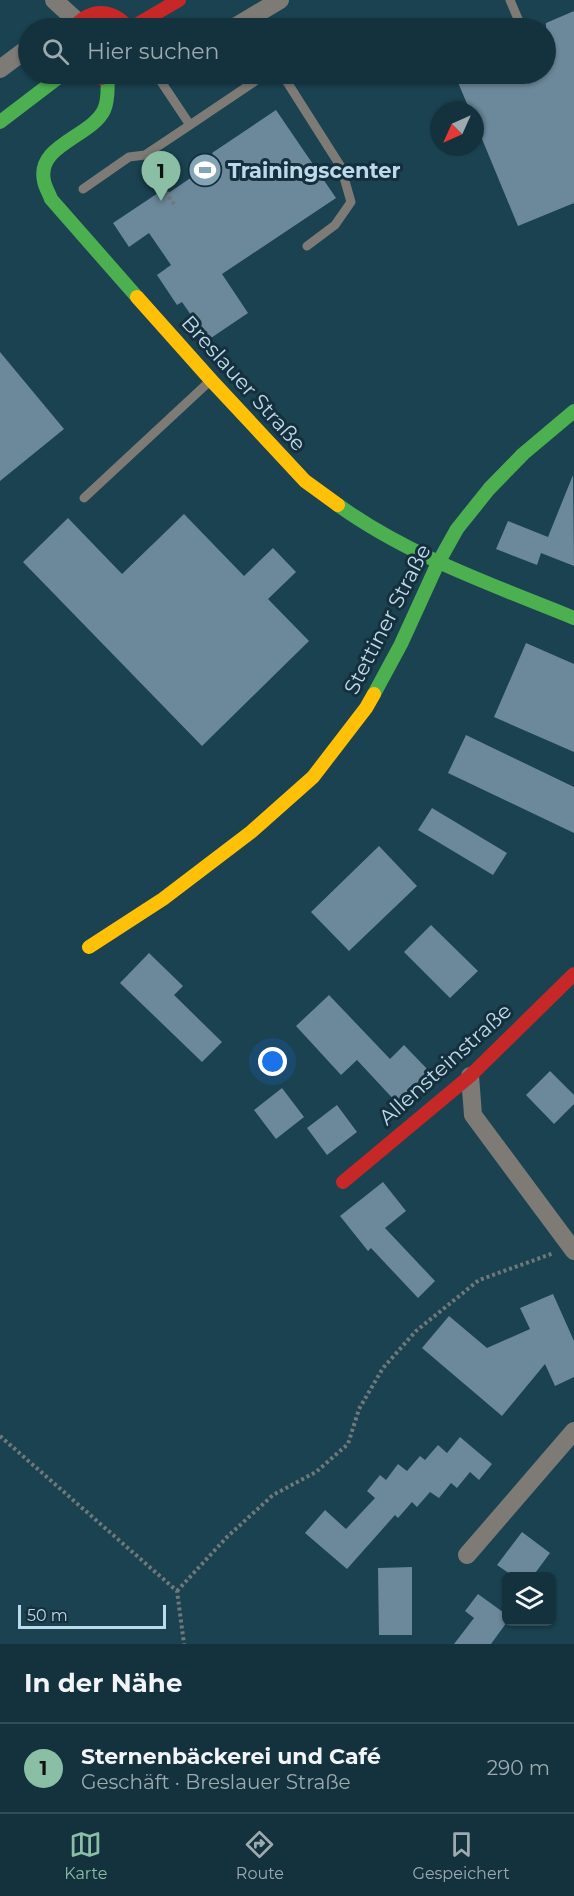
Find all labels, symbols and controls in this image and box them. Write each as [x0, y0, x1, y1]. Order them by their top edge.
search box [18, 18, 556, 84]
icon: search [39, 35, 72, 68]
text: Hier suchen [87, 38, 219, 65]
north arrow [430, 102, 484, 156]
pin: 1 [142, 152, 180, 201]
sports icon: Trainingscenter [187, 152, 223, 188]
place label: Trainingscenter [228, 158, 401, 183]
street label: Breslauer Straße [177, 310, 311, 456]
street label: Stettiner Straße [338, 540, 436, 698]
street label: Allensteinstraße [374, 998, 516, 1130]
your location [258, 1047, 287, 1076]
map controls [502, 1572, 556, 1626]
button: layers [502, 1572, 556, 1626]
scale bar [18, 1602, 166, 1630]
text: 50 m [27, 1606, 68, 1625]
text: In der Nähe [24, 1667, 182, 1699]
text: Sternenbäckerei und Café [81, 1743, 381, 1770]
text: 1 [40, 1756, 47, 1780]
text: 290 m [487, 1756, 550, 1780]
text: Geschäft · Breslauer Straße [81, 1770, 351, 1794]
tab: Karte [64, 1828, 107, 1883]
tab: Route [236, 1828, 284, 1883]
tab: Gespeichert [413, 1828, 510, 1883]

